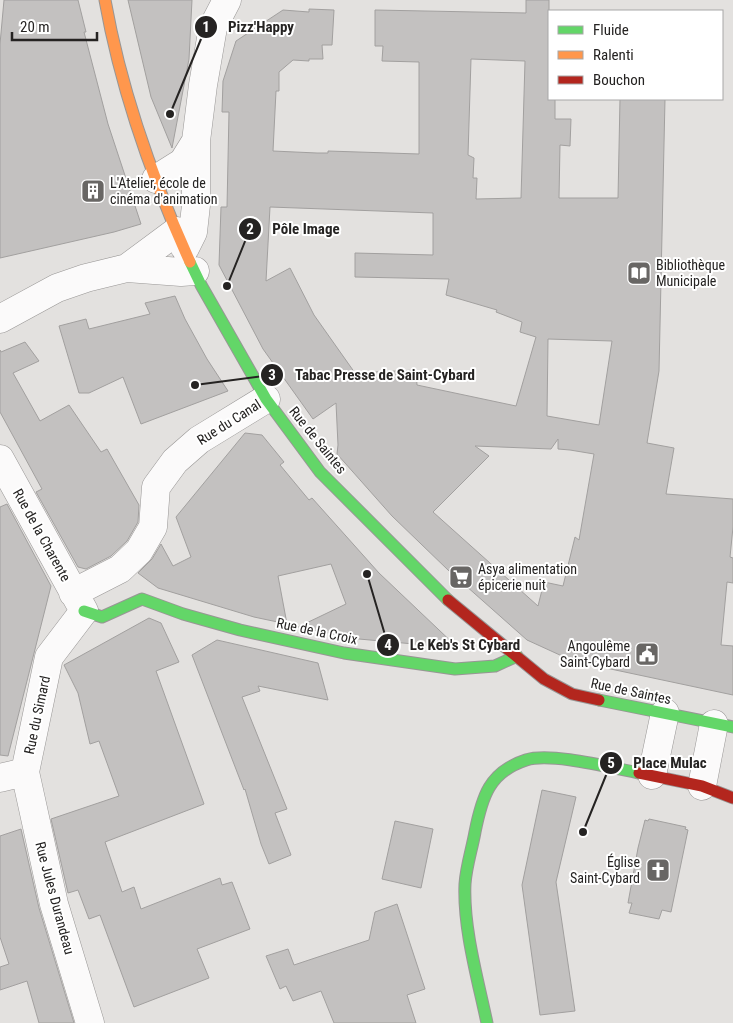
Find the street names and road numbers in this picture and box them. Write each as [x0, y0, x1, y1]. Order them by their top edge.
street label: Rue du Canal [194, 396, 264, 448]
street label: Rue de Saintes [286, 403, 350, 477]
street label: Rue de la Charente [10, 486, 74, 584]
street label: Rue de la Croix [275, 615, 359, 647]
street label: Rue du Simard [21, 674, 53, 756]
street label: Rue de Saintes [589, 675, 673, 707]
street label: Rue Jules Durandeau [32, 840, 78, 956]

